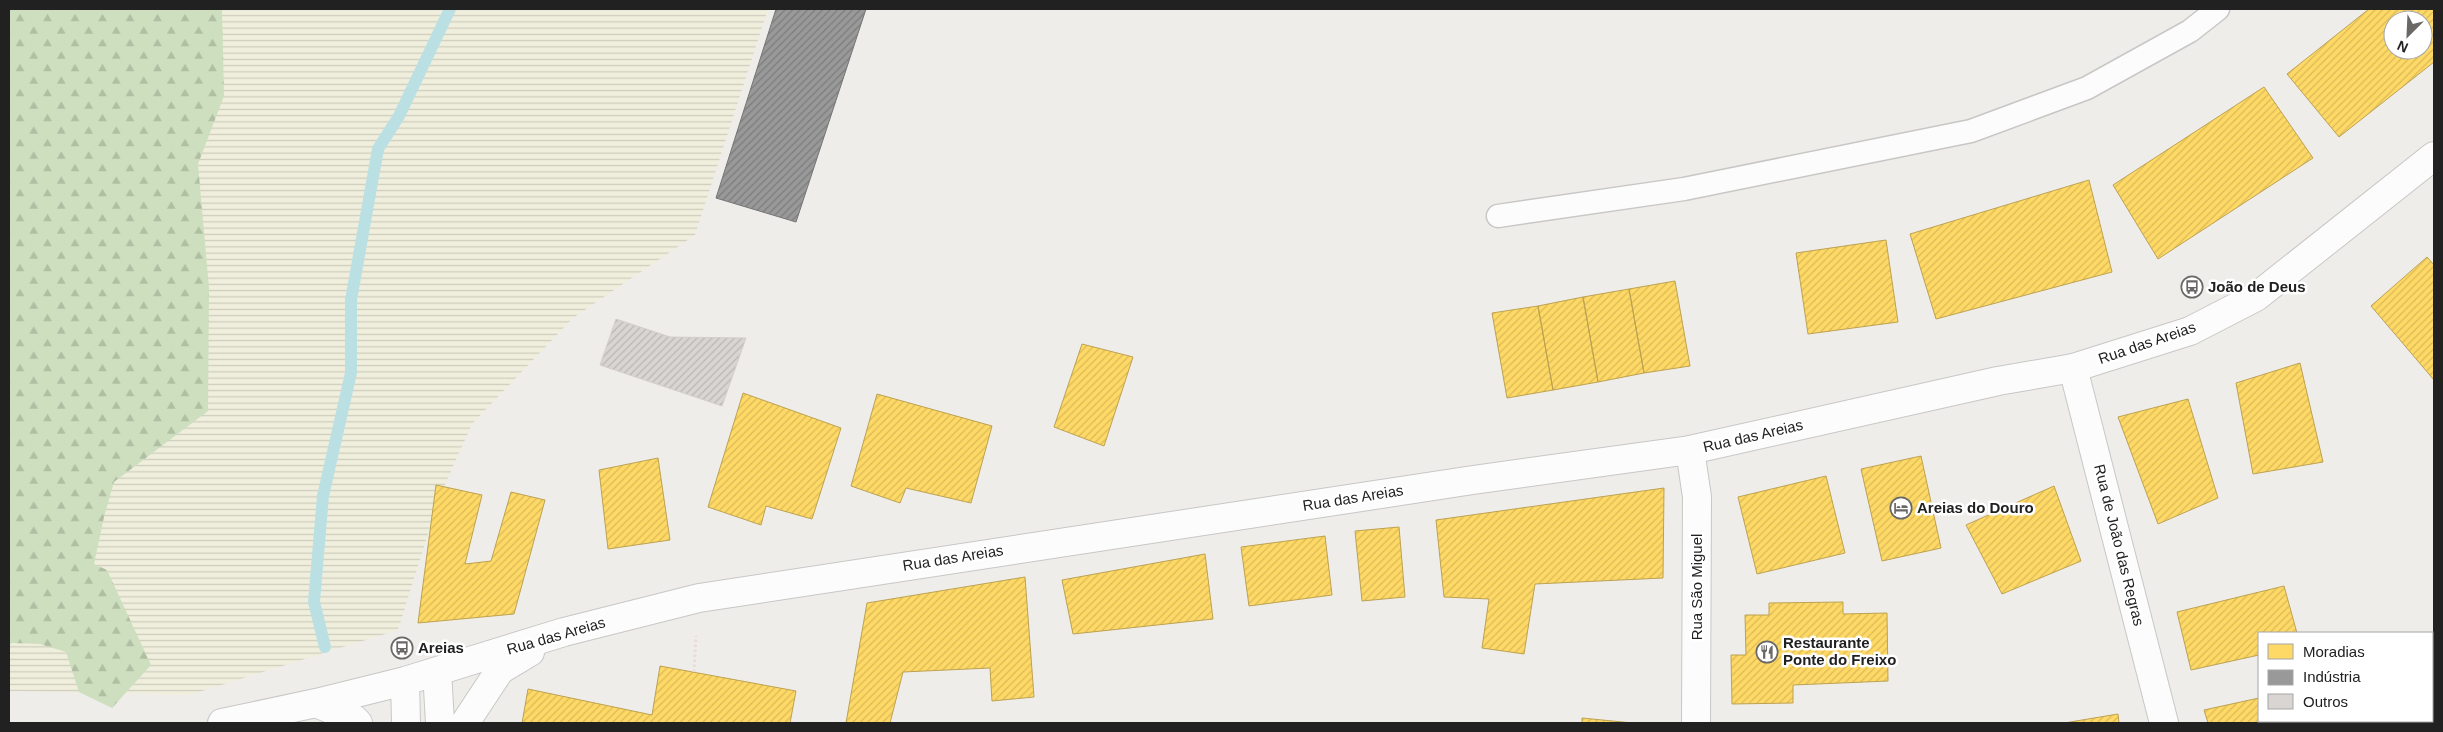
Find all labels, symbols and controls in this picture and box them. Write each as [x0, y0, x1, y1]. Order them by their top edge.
north arrow [2383, 10, 2433, 60]
text: N [2395, 38, 2411, 56]
bus stop icon: João de Deus [2180, 275, 2204, 299]
place label: João de Deus [2208, 278, 2306, 295]
street label: Rua das Areias [2096, 318, 2198, 367]
street label: Rua das Areias [1701, 416, 1804, 455]
street label: Rua de João das Regras [2091, 462, 2148, 627]
street label: Rua das Areias [1301, 481, 1404, 514]
hotel icon: Areias do Douro [1889, 496, 1913, 520]
place label: Areias do Douro [1917, 499, 2034, 516]
street label: Rua São Miguel [1688, 534, 1705, 640]
street label: Rua das Areias [901, 541, 1004, 574]
street label: Rua das Areias [505, 613, 607, 658]
legend [2258, 632, 2433, 722]
place label: Restaurante Ponte do Freixo [1783, 634, 1896, 668]
bus stop icon: Areias [390, 636, 414, 660]
place label: Areias [418, 639, 464, 656]
restaurant icon: Restaurante Ponte do Freixo [1755, 640, 1779, 664]
text: Moradias [2303, 643, 2365, 660]
text: Indústria [2303, 668, 2361, 685]
text: Outros [2303, 693, 2348, 710]

